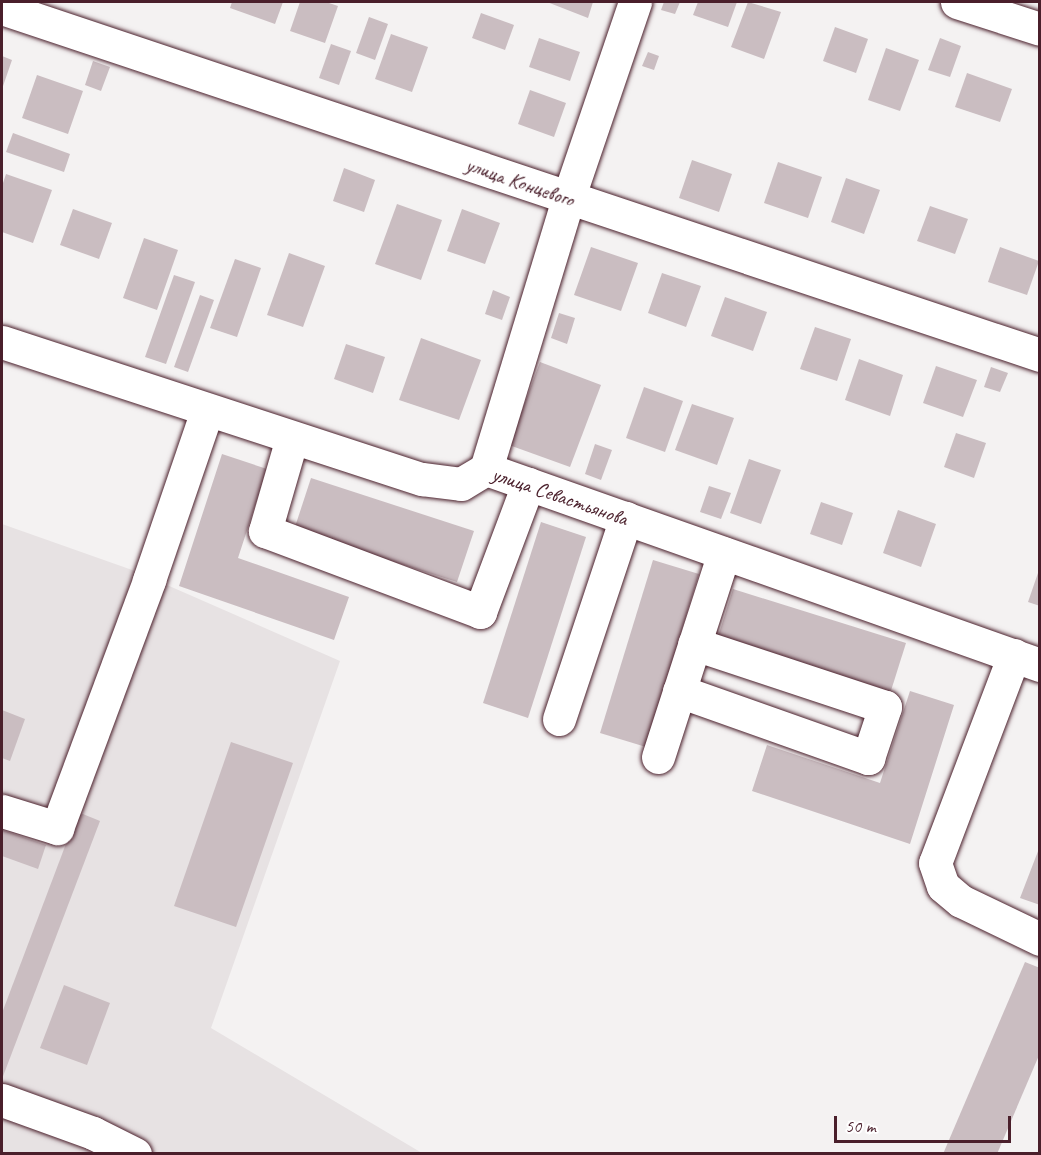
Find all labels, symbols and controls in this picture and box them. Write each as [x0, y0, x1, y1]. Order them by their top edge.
street label: улица Концевого [463, 152, 577, 212]
street label: улица Севастьянова [489, 461, 631, 531]
scale bar [837, 1104, 1014, 1142]
text: 50 m [845, 1115, 876, 1137]

